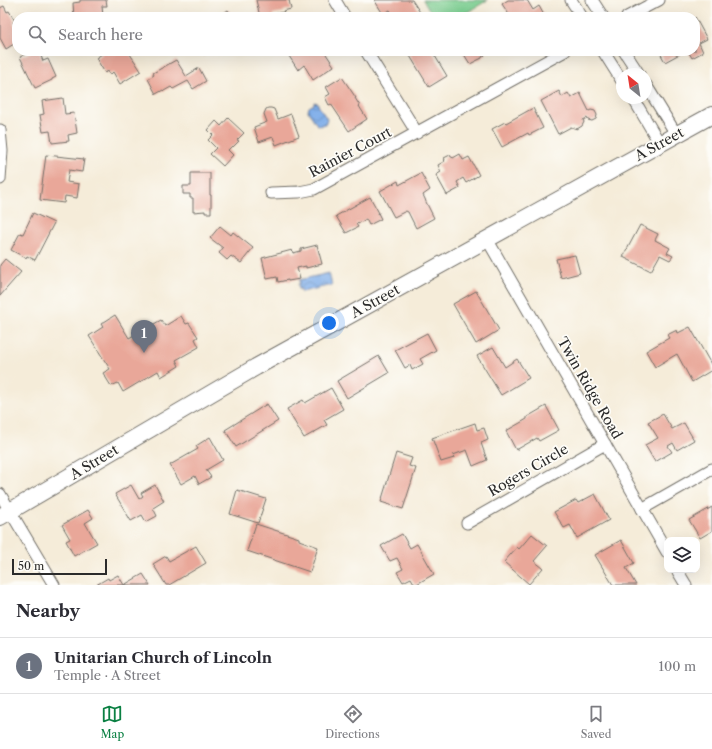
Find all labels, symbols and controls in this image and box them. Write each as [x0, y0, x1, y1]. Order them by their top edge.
search box [12, 12, 700, 56]
icon: search [26, 23, 48, 45]
text: Search here [58, 25, 143, 44]
north arrow [616, 68, 652, 104]
street label: Rainier Court [306, 123, 394, 181]
street label: A Street [630, 123, 687, 165]
street label: A Street [346, 280, 403, 322]
your location [319, 313, 339, 333]
pin: 1 [131, 320, 157, 353]
street label: Twin Ridge Road [554, 334, 627, 443]
street label: Rogers Circle [485, 440, 571, 500]
street label: A Street [66, 441, 122, 484]
map controls [664, 537, 700, 573]
button: layers [664, 537, 700, 573]
scale bar [12, 557, 107, 576]
text: 50 m [18, 559, 44, 573]
text: Nearby [16, 601, 80, 621]
text: Unitarian Church of Lincoln [54, 648, 272, 667]
text: 1 [26, 658, 32, 674]
text: 100 m [658, 658, 696, 674]
text: Temple · A Street [54, 667, 161, 683]
tab: Map [101, 703, 124, 741]
tab: Directions [325, 703, 380, 741]
tab: Saved [581, 703, 611, 741]

